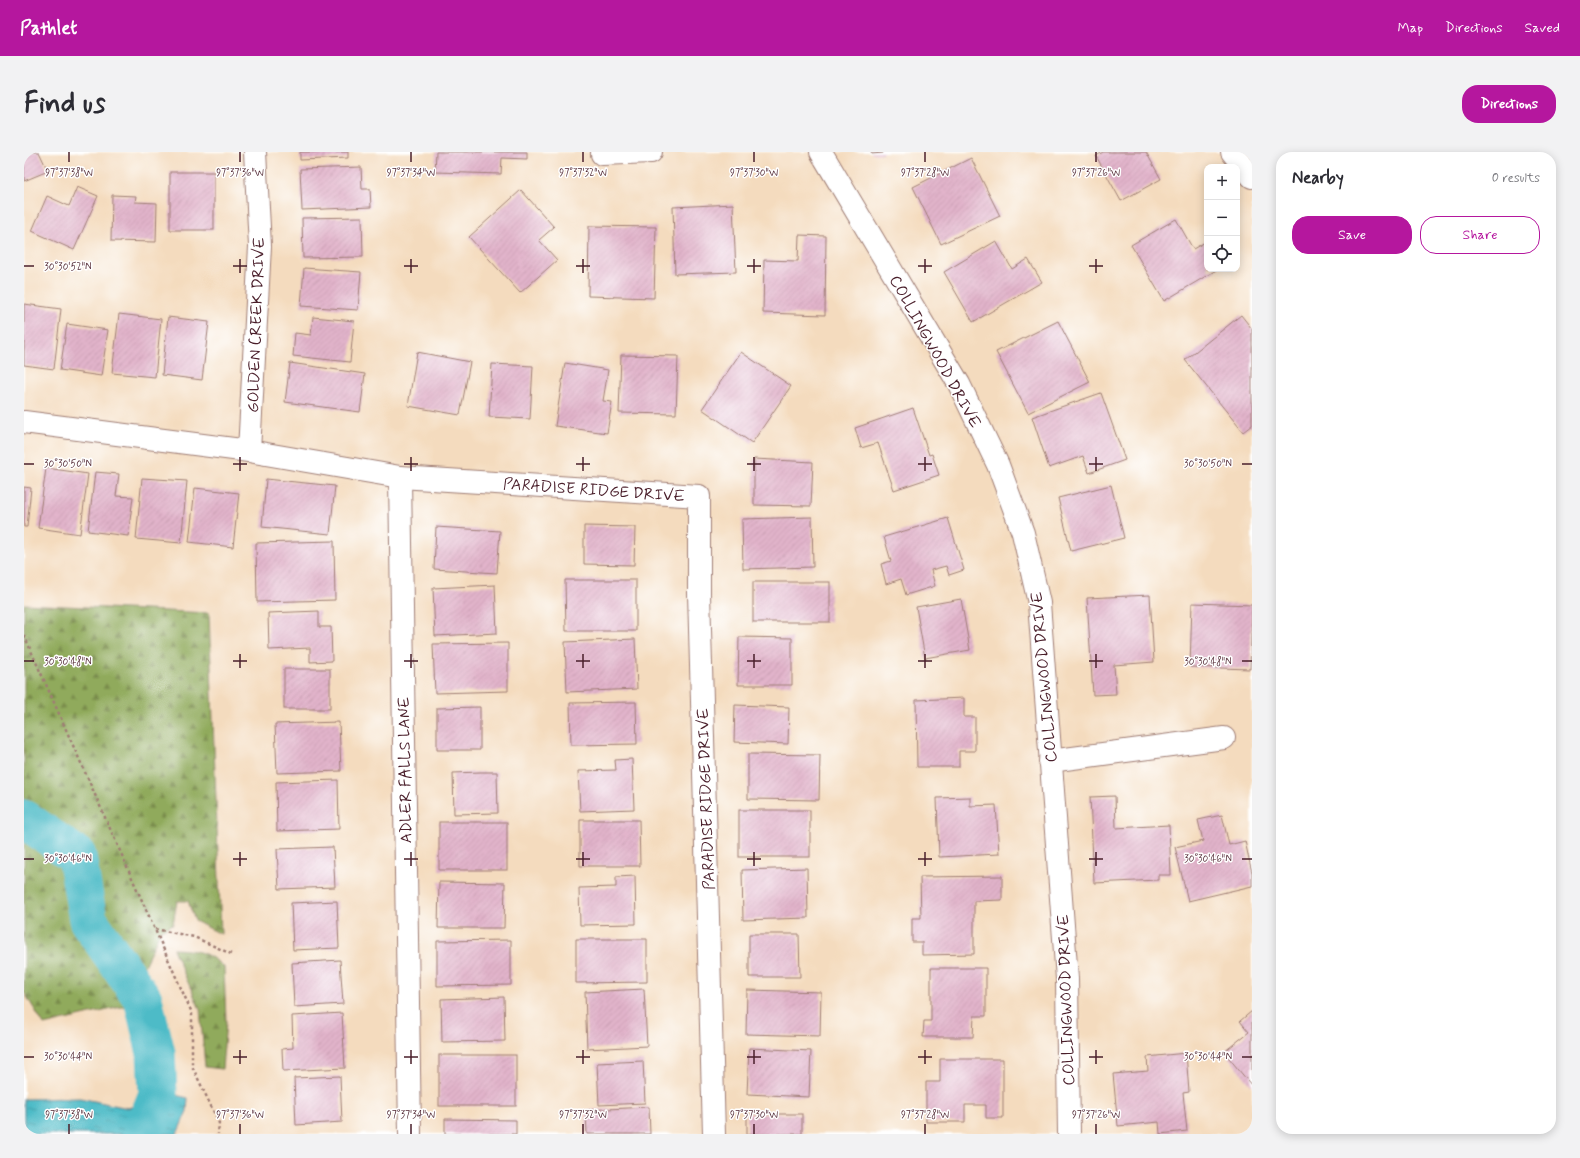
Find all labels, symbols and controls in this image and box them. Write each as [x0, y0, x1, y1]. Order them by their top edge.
text: Pathlet [20, 16, 77, 41]
text: Map [1397, 19, 1423, 37]
text: Directions [1445, 19, 1503, 37]
text: Saved [1525, 19, 1560, 37]
button: Directions [1462, 85, 1556, 123]
text: Find us [24, 86, 105, 123]
map controls [1204, 164, 1240, 272]
button: + [1204, 164, 1240, 200]
text: 97°37'38"W [45, 166, 93, 180]
text: 97°37'36"W [216, 166, 264, 180]
text: 97°37'34"W [387, 166, 435, 180]
text: 97°37'32"W [559, 166, 607, 180]
text: 97°37'30"W [730, 166, 778, 180]
text: 97°37'28"W [901, 166, 949, 180]
text: 97°37'26"W [1072, 166, 1120, 180]
text: Nearby [1292, 167, 1344, 189]
text: 0 results [1492, 170, 1540, 187]
button: − [1204, 200, 1240, 236]
button: Save [1292, 216, 1412, 254]
button: Share [1420, 216, 1540, 254]
button: locate [1204, 236, 1240, 272]
street label: GOLDEN CREEK DRIVE [243, 237, 270, 413]
text: 30°30'52"N [44, 260, 92, 274]
street label: COLLINGWOOD DRIVE [884, 272, 985, 432]
text: 30°30'50"N [44, 457, 92, 471]
text: 30°30'50"N [1184, 457, 1232, 471]
street label: PARADISE RIDGE DRIVE [502, 474, 685, 507]
street label: COLLINGWOOD DRIVE [1027, 591, 1062, 763]
text: 30°30'48"N [44, 655, 92, 669]
text: 30°30'48"N [1184, 655, 1232, 669]
street label: ADLER FALLS LANE [394, 697, 417, 843]
street label: PARADISE RIDGE DRIVE [693, 708, 720, 890]
text: 30°30'46"N [44, 852, 92, 866]
text: 30°30'46"N [1184, 852, 1232, 866]
street label: COLLINGWOOD DRIVE [1053, 914, 1080, 1086]
text: 30°30'44"N [44, 1050, 92, 1064]
text: 30°30'44"N [1184, 1050, 1232, 1064]
text: 97°37'38"W [45, 1108, 93, 1122]
text: 97°37'36"W [216, 1108, 264, 1122]
text: 97°37'34"W [387, 1108, 435, 1122]
text: 97°37'32"W [559, 1108, 607, 1122]
text: 97°37'30"W [730, 1108, 778, 1122]
text: 97°37'28"W [901, 1108, 949, 1122]
text: 97°37'26"W [1072, 1108, 1120, 1122]

